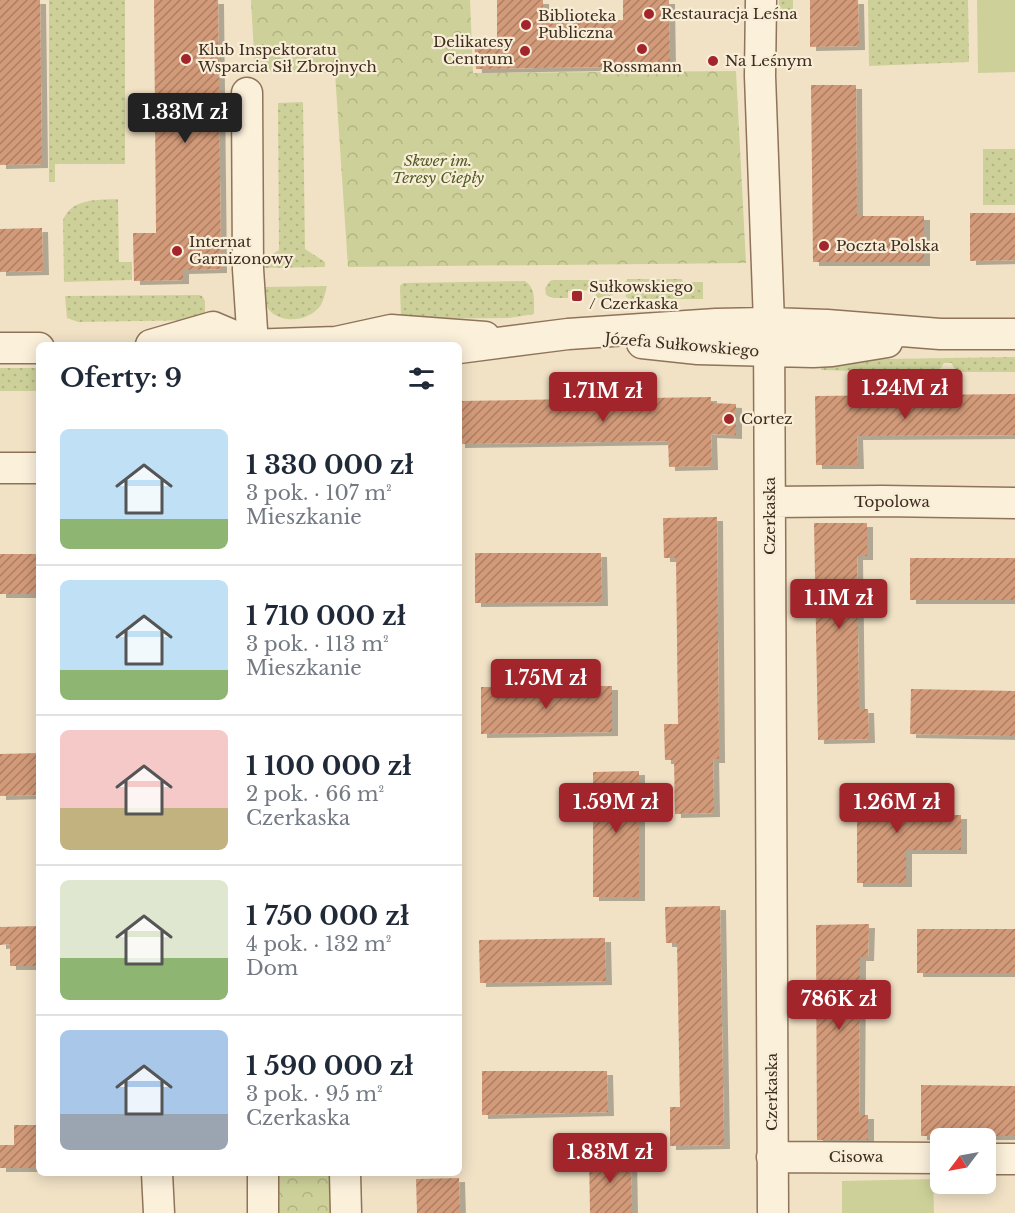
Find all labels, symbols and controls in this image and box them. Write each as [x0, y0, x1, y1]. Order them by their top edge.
place label: Restauracja Leśna [661, 4, 798, 23]
place label: Biblioteka Publiczna [538, 6, 617, 42]
marker: Restauracja Leśna [642, 7, 656, 21]
marker: Biblioteka Publiczna [519, 18, 533, 32]
place label: Delikatesy Centrum [433, 32, 513, 68]
place label: Klub Inspektoratu Wsparcia Sił Zbrojnych [197, 40, 377, 76]
marker: Rossmann [635, 42, 649, 56]
marker: Delikatesy Centrum [518, 44, 532, 58]
place label: Na Leśnym [725, 51, 812, 70]
marker: Klub Inspektoratu Wsparcia Sił Zbrojnych [179, 52, 193, 66]
marker: Na Leśnym [706, 54, 720, 68]
place label: Rossmann [602, 57, 682, 76]
pin: 1.33M zł [123, 93, 247, 144]
text: 1.33M zł [142, 100, 228, 124]
park label: Skwer im. Teresy Ciepły [392, 151, 484, 187]
place label: Internat Garnizonowy [189, 232, 294, 268]
place label: Poczta Polska [836, 236, 940, 255]
marker: Poczta Polska [817, 239, 831, 253]
marker: Internat Garnizonowy [170, 244, 184, 258]
place label: Sułkowskiego / Czerkaska [589, 277, 693, 313]
marker: Sułkowskiego / Czerkaska [570, 289, 584, 303]
street label: Józefa Sułkowskiego [602, 328, 760, 361]
text: Oferty: 9 [60, 362, 182, 394]
icon: filters [405, 362, 438, 395]
pin: 1.24M zł [843, 369, 967, 420]
pin: 1.71M zł [541, 372, 665, 423]
text: 1.24M zł [862, 376, 948, 400]
text: 1.71M zł [563, 379, 643, 403]
place label: Cortez [741, 409, 793, 428]
marker: Cortez [722, 412, 736, 426]
text: 1 330 000 zł [246, 449, 414, 481]
icon: home [108, 453, 180, 525]
street label: Czerkaska [760, 476, 779, 555]
text: 3 pok. · 107 m² [246, 481, 392, 505]
street label: Topolowa [854, 492, 930, 511]
text: Mieszkanie [246, 505, 362, 529]
pin: 1.1M zł [784, 579, 894, 630]
text: 1.1M zł [804, 586, 874, 610]
text: 1 710 000 zł [246, 600, 406, 632]
icon: home [108, 604, 180, 676]
text: 3 pok. · 113 m² [246, 632, 389, 656]
text: Mieszkanie [246, 656, 362, 680]
pin: 1.75M zł [484, 659, 608, 710]
text: 1.75M zł [505, 666, 587, 690]
text: 1 100 000 zł [246, 750, 412, 782]
icon: home [108, 754, 180, 826]
text: 2 pok. · 66 m² [246, 782, 384, 806]
pin: 1.59M zł [554, 783, 678, 834]
pin: 1.26M zł [835, 783, 959, 834]
text: 1.59M zł [573, 790, 659, 814]
text: 1.26M zł [853, 790, 941, 814]
text: Czerkaska [246, 806, 350, 830]
text: 1 750 000 zł [246, 900, 409, 932]
icon: home [108, 904, 180, 976]
text: 4 pok. · 132 m² [246, 932, 391, 956]
text: Dom [246, 956, 298, 980]
pin: 786K zł [784, 980, 894, 1031]
text: 786K zł [801, 987, 877, 1011]
text: 1 590 000 zł [246, 1050, 414, 1082]
street label: Czerkaska [762, 1052, 781, 1131]
icon: home [108, 1054, 180, 1126]
text: 3 pok. · 95 m² [246, 1082, 383, 1106]
text: Czerkaska [246, 1106, 350, 1130]
north arrow [930, 1128, 996, 1194]
map controls [930, 1128, 996, 1194]
pin: 1.83M zł [548, 1133, 672, 1184]
text: 1.83M zł [567, 1140, 653, 1164]
street label: Cisowa [829, 1147, 884, 1166]

